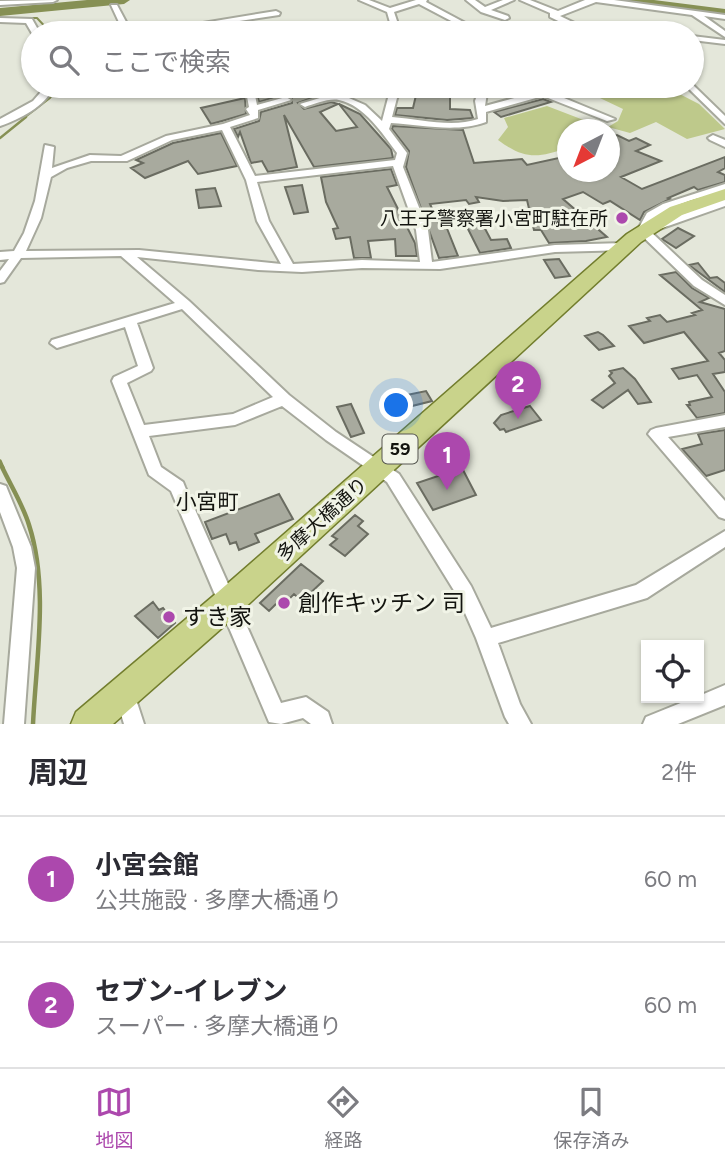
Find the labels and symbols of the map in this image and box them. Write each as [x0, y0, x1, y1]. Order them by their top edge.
north arrow [557, 119, 620, 182]
place label: 八王子警察署小宮町駐在所 [380, 207, 608, 230]
marker: 八王子警察署小宮町駐在所 [614, 210, 630, 226]
pin: 2 [495, 361, 541, 419]
your location [379, 388, 413, 422]
pin: 1 [424, 432, 470, 490]
road number: 59 [382, 434, 418, 463]
street label: 多摩大橋通り [272, 472, 372, 566]
district label: 小宮町 [176, 489, 239, 514]
place label: 創作キッチン 司 [298, 589, 465, 617]
marker: 創作キッチン 司 [276, 595, 292, 611]
place label: すき家 [183, 603, 252, 631]
marker: すき家 [161, 609, 177, 625]

